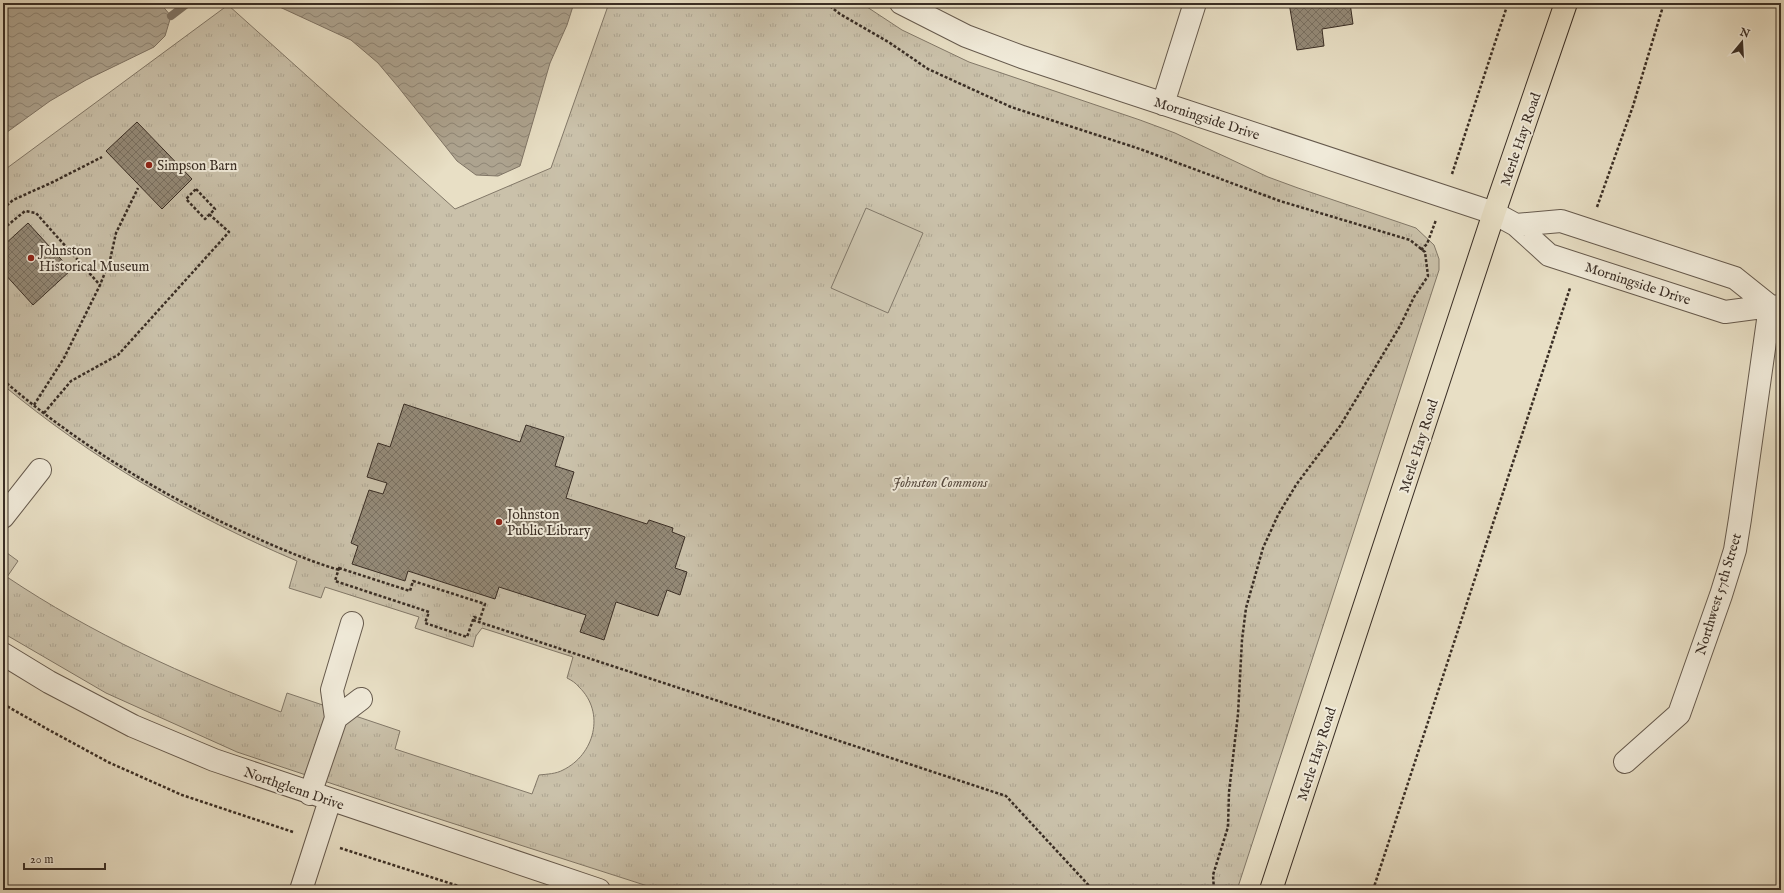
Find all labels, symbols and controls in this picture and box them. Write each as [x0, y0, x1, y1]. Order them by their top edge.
north arrow [1722, 22, 1762, 62]
text: N [1737, 25, 1752, 42]
street label: Merle Hay Road [1497, 90, 1545, 188]
street label: Morningside Drive [1152, 93, 1262, 145]
place label: Simpson Barn [157, 157, 238, 175]
marker: Simpson Barn [144, 160, 154, 170]
place label: Johnston Historical Museum [37, 242, 150, 276]
marker: Johnston Historical Museum [26, 253, 36, 263]
street label: Morningside Drive [1583, 258, 1693, 310]
street label: Merle Hay Road [1395, 397, 1443, 495]
park label: Johnston Commons [892, 474, 989, 492]
place label: Johnston Public Library [505, 506, 591, 540]
marker: Johnston Public Library [494, 517, 504, 527]
street label: Northwest 57th Street [1692, 531, 1746, 657]
street label: Merle Hay Road [1293, 705, 1341, 803]
street label: Northglenn Drive [241, 763, 347, 815]
scale bar [24, 845, 105, 871]
text: 20 m [30, 852, 53, 867]

